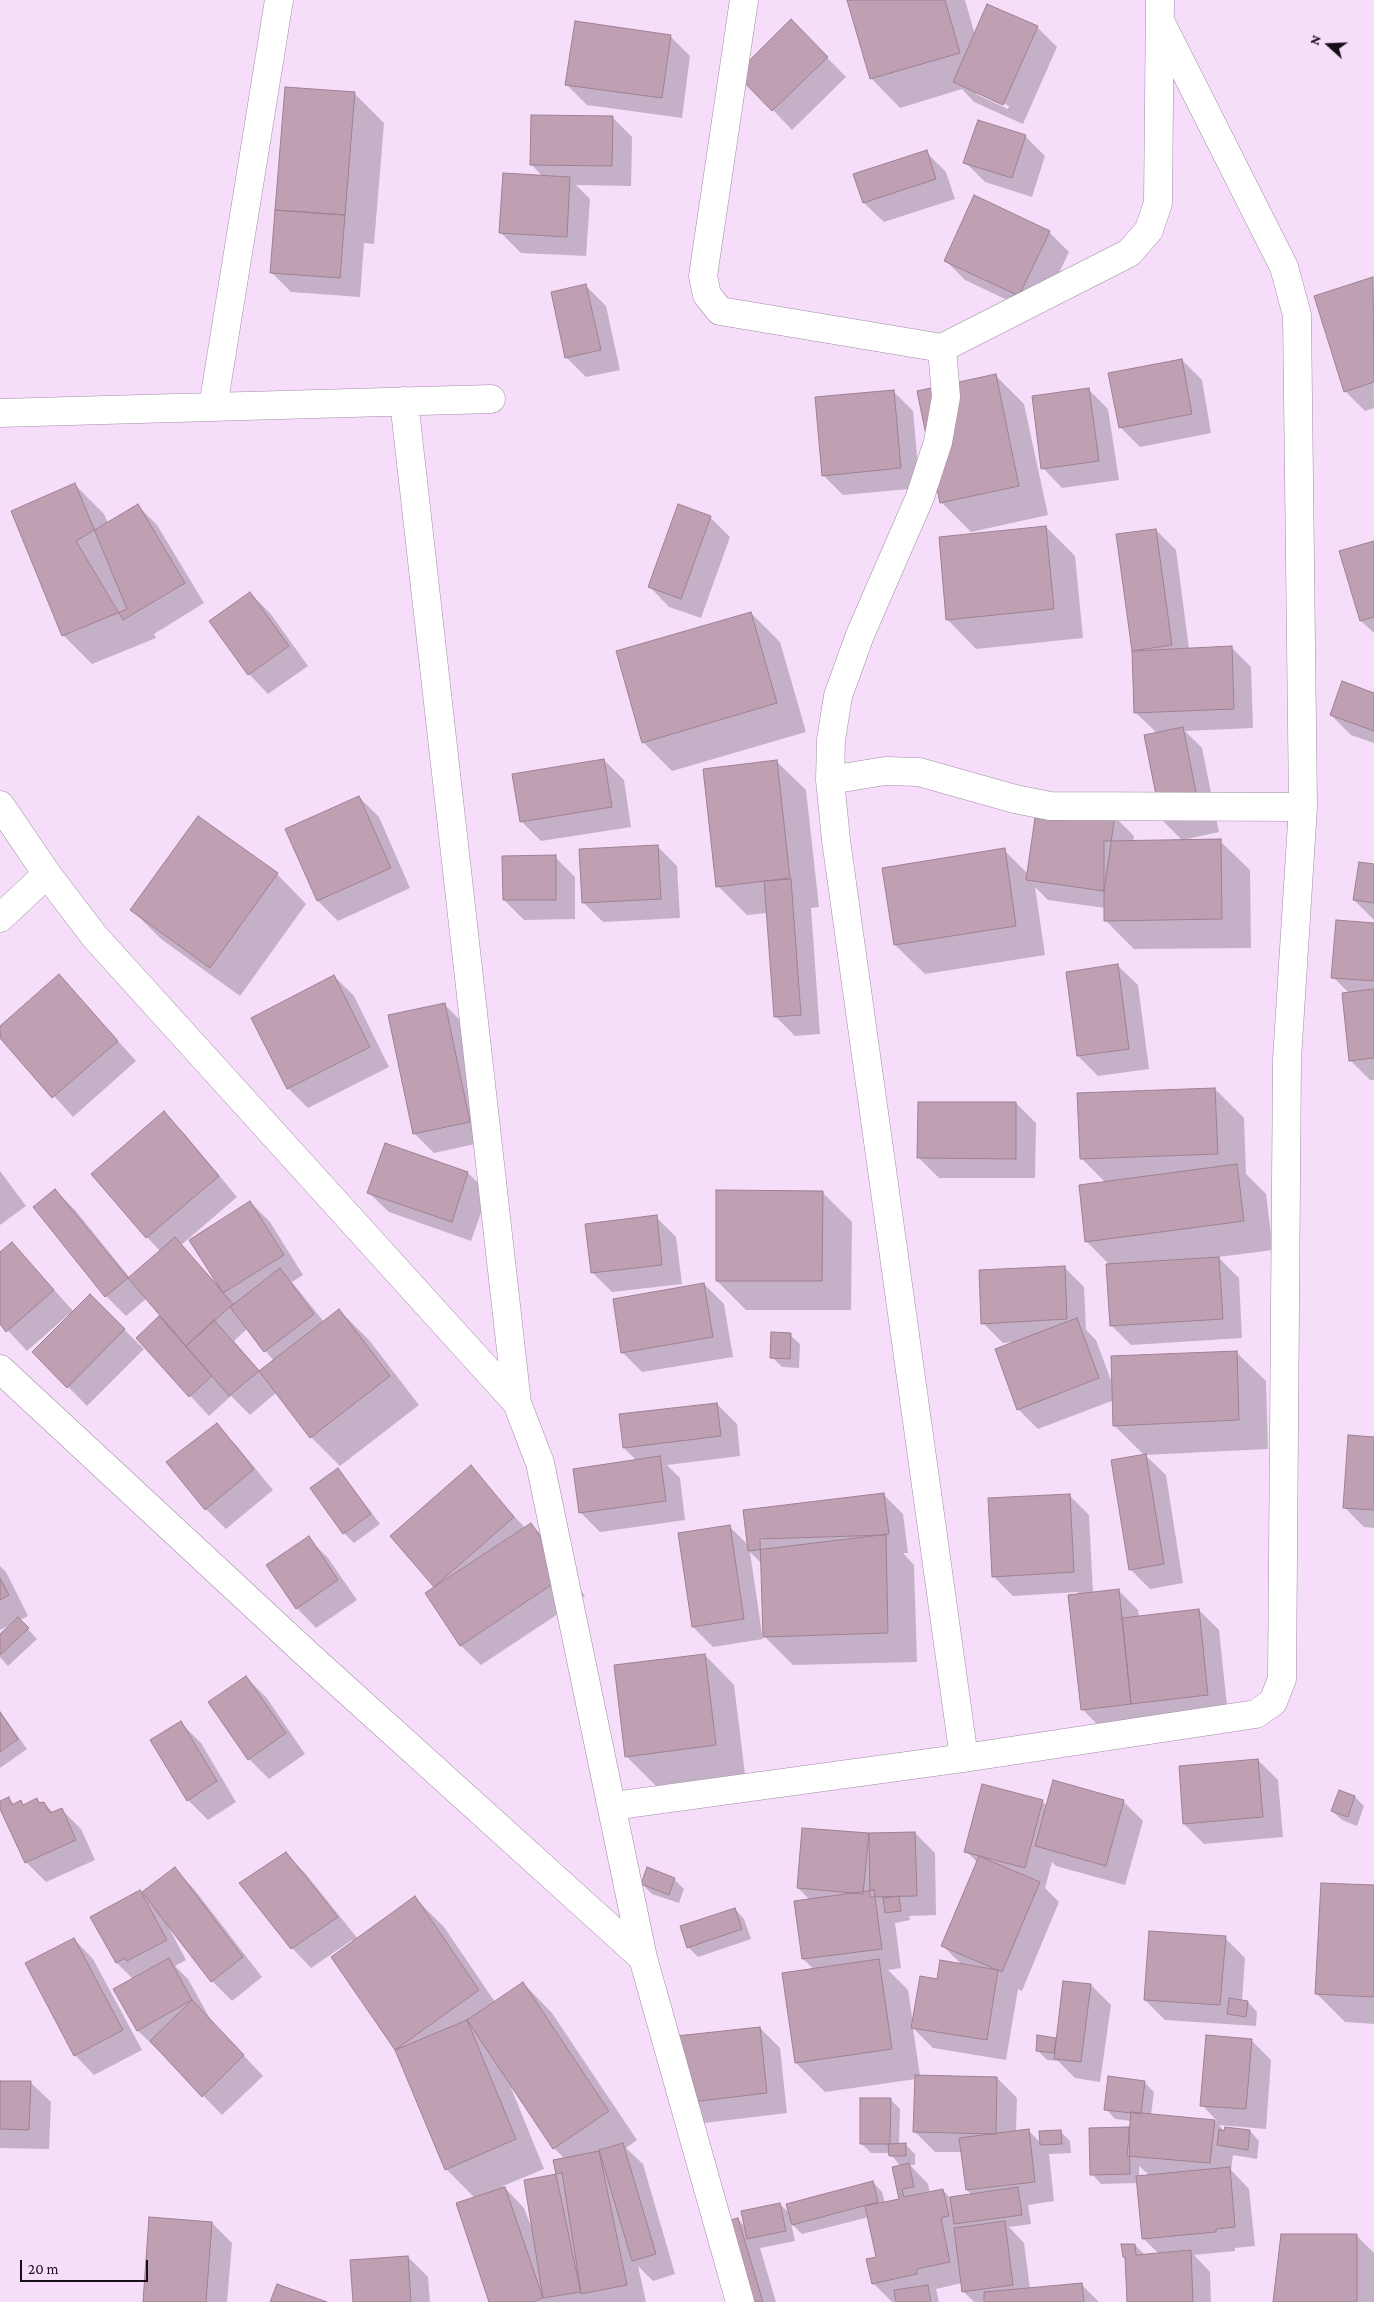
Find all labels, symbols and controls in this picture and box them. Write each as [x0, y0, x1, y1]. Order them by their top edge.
north arrow [1304, 20, 1354, 70]
text: N [1306, 33, 1324, 47]
scale bar [22, 2250, 150, 2282]
text: 20 m [28, 2261, 59, 2277]

